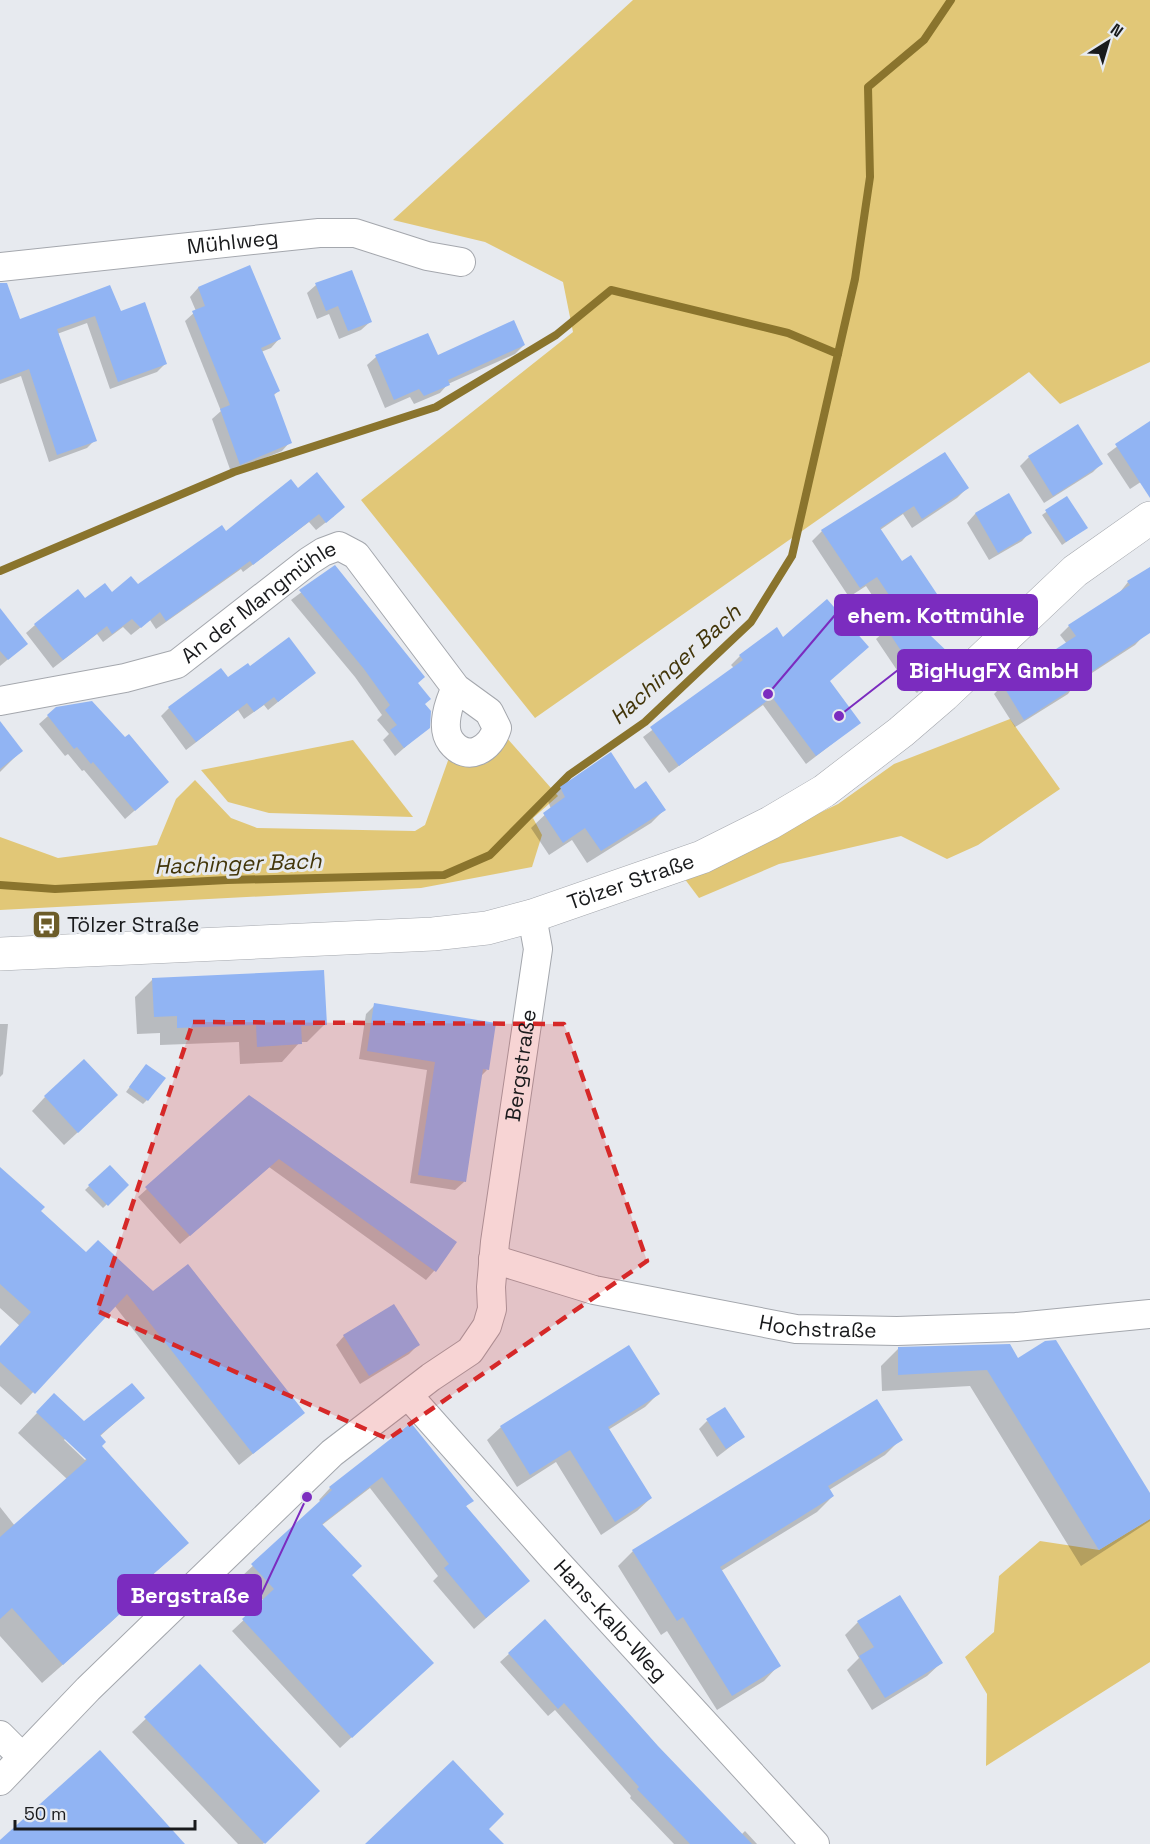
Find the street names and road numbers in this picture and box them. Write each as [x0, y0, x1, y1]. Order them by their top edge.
street label: Mühlweg [186, 223, 280, 260]
street label: An der Mangmühle [175, 534, 340, 669]
street label: Tölzer Straße [564, 847, 698, 916]
street label: Bergstraße [499, 1007, 542, 1123]
street label: Hochstraße [757, 1308, 877, 1344]
street label: Hans-Kalb-Weg [548, 1554, 673, 1687]

